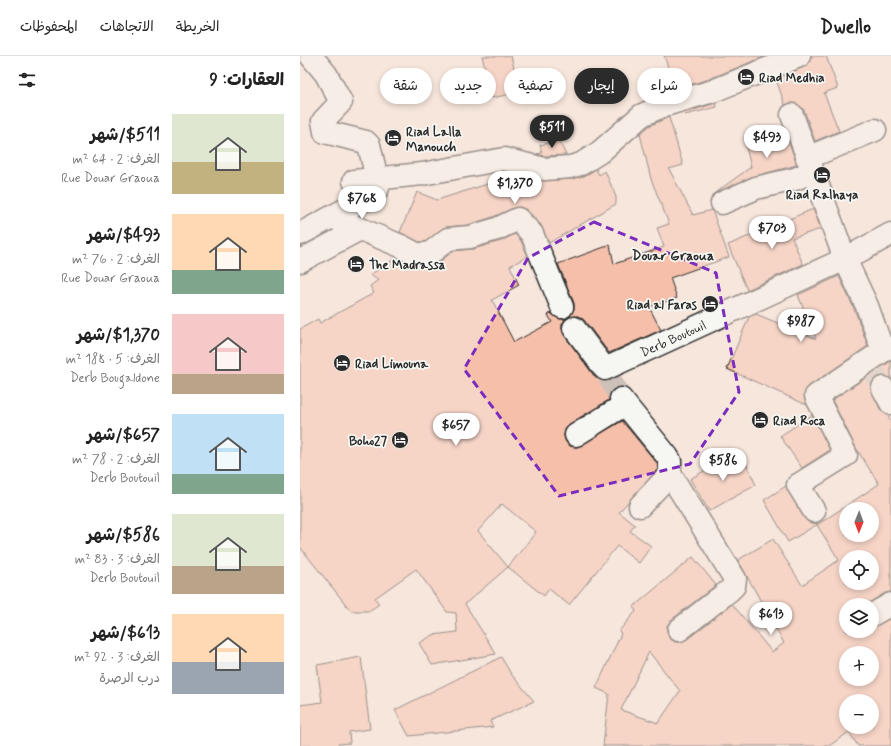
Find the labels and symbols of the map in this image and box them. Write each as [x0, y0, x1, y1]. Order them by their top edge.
hotel icon: Riad Medhia [736, 67, 756, 87]
place label: Riad Medhia [759, 70, 825, 87]
pin: $511 [528, 115, 576, 149]
place label: Riad Lalla Manouch [406, 124, 462, 156]
pin: $493 [743, 125, 791, 159]
hotel icon: Riad Lalla Manouch [383, 128, 403, 148]
hotel icon: Riad Ralhaya [812, 165, 832, 185]
pin: $1,370 [482, 171, 548, 205]
pin: $768 [338, 186, 386, 220]
place label: Riad Ralhaya [786, 187, 858, 204]
pin: $703 [748, 216, 796, 250]
district label: Douar Graoua [632, 247, 714, 265]
hotel icon: The Madrassa [346, 254, 366, 274]
place label: The Madrassa [369, 257, 446, 274]
hotel icon: Riad al Faras [700, 294, 720, 314]
place label: Riad al Faras [627, 297, 697, 314]
pin: $987 [777, 309, 825, 343]
street label: Derb Boutouil [638, 317, 709, 361]
hotel icon: Riad Limouna [332, 353, 352, 373]
place label: Riad Limouna [355, 356, 429, 373]
hotel icon: Riad Roca [750, 410, 770, 430]
pin: $657 [432, 413, 480, 447]
place label: Riad Roca [773, 413, 826, 430]
hotel icon: Boho27 [390, 430, 410, 450]
place label: Boho27 [349, 433, 387, 450]
pin: $586 [699, 448, 747, 482]
north arrow [839, 502, 879, 542]
pin: $613 [747, 602, 795, 636]

